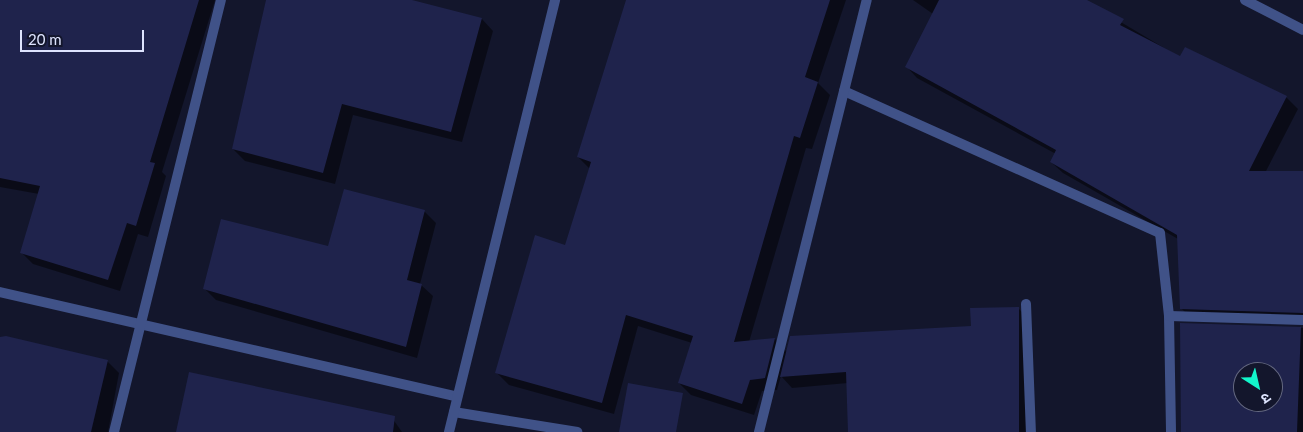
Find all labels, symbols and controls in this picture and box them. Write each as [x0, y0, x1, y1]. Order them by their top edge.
scale bar [22, 20, 146, 52]
text: 20 m [28, 30, 62, 48]
north arrow [1233, 362, 1283, 412]
text: उ [1258, 390, 1275, 408]

